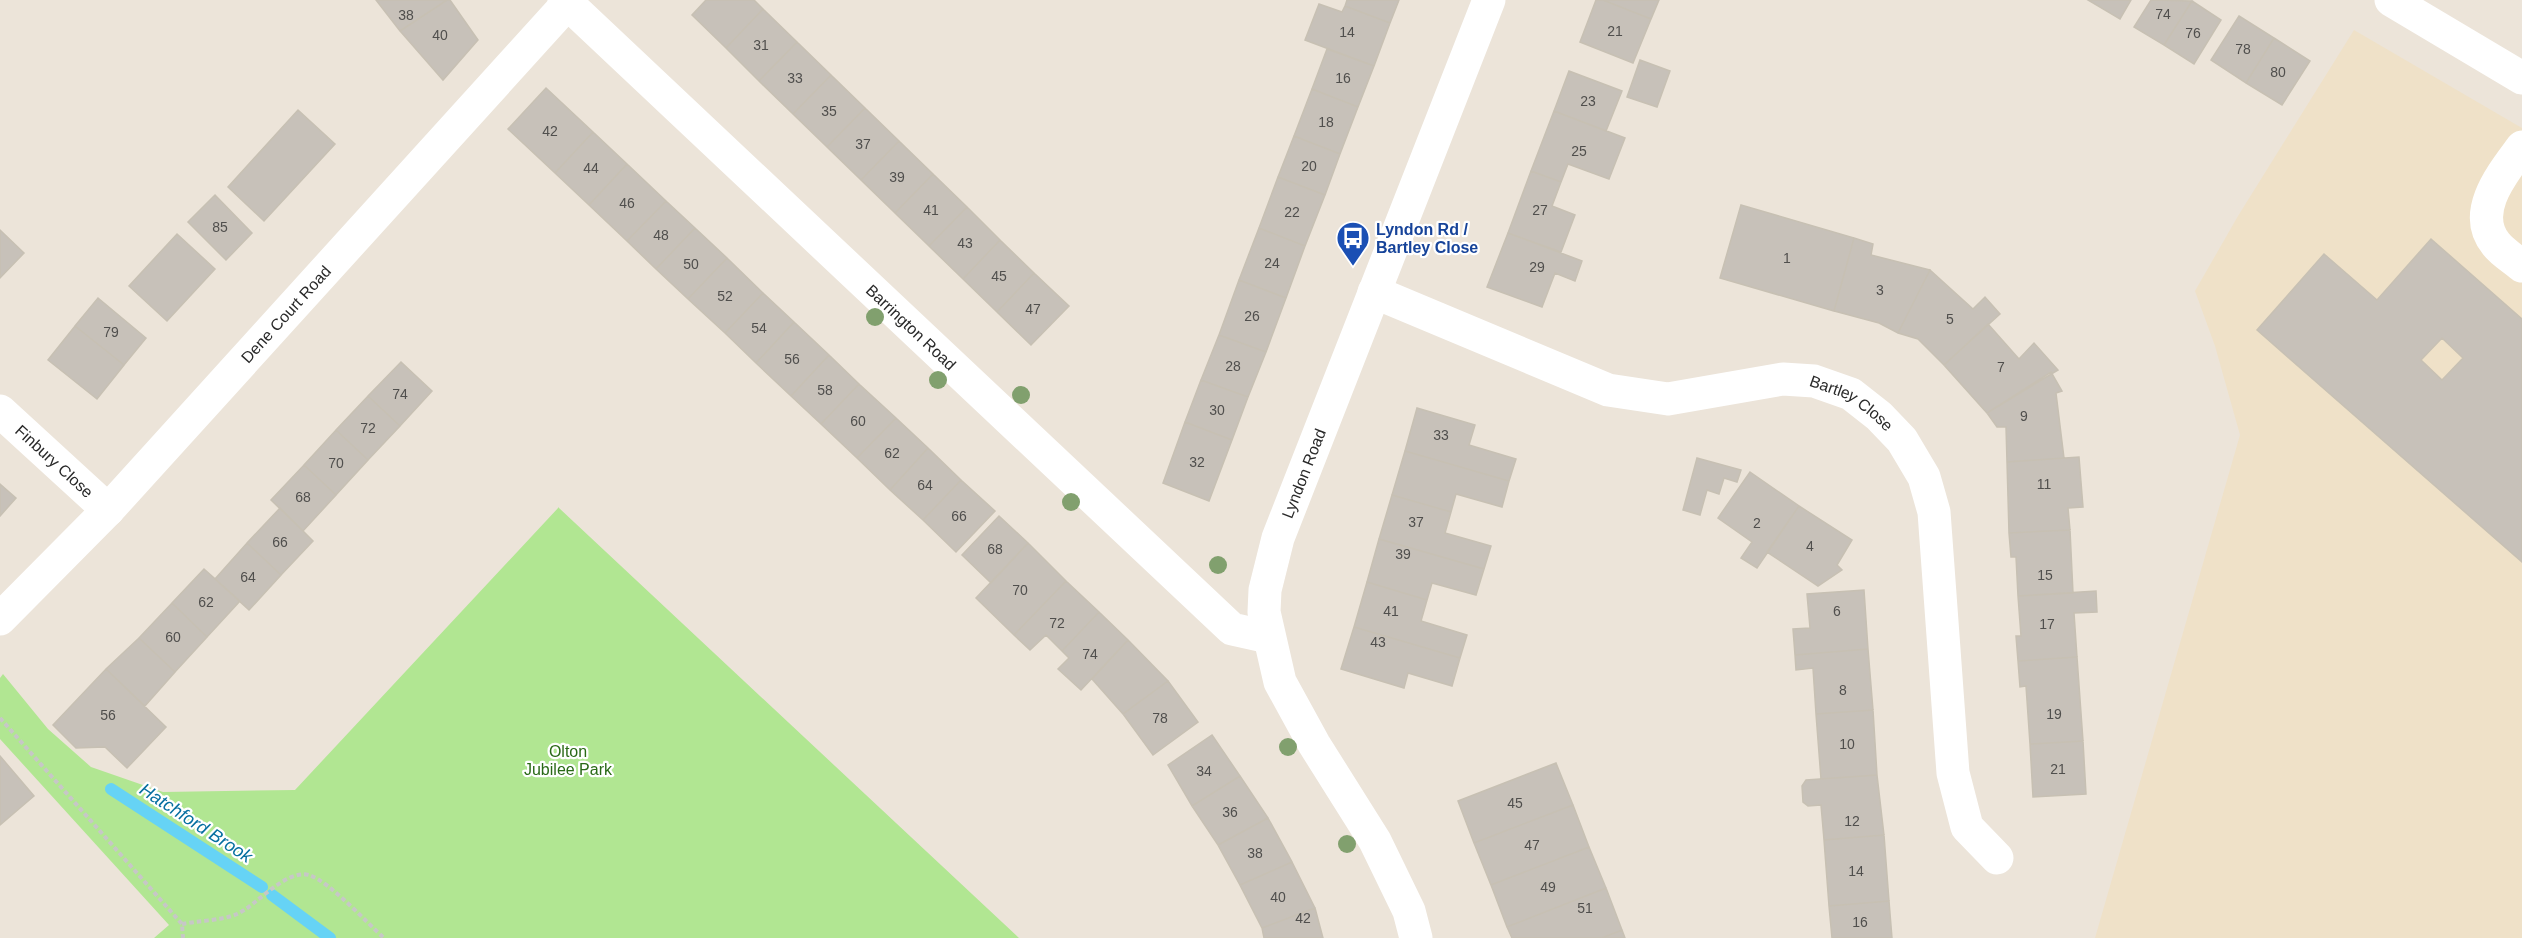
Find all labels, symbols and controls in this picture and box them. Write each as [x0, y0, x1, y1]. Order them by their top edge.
house number: 74 [2155, 6, 2171, 22]
house number: 38 [398, 7, 414, 23]
house number: 21 [1607, 23, 1623, 39]
house number: 14 [1339, 24, 1355, 40]
house number: 76 [2185, 25, 2201, 41]
house number: 40 [432, 27, 448, 43]
house number: 31 [753, 37, 769, 53]
house number: 78 [2235, 41, 2251, 57]
house number: 80 [2270, 64, 2286, 80]
house number: 33 [787, 70, 803, 86]
house number: 16 [1335, 70, 1351, 86]
house number: 23 [1580, 93, 1596, 109]
house number: 35 [821, 103, 837, 119]
house number: 18 [1318, 114, 1334, 130]
house number: 42 [542, 123, 558, 139]
house number: 37 [855, 136, 871, 152]
house number: 25 [1571, 143, 1587, 159]
house number: 20 [1301, 158, 1317, 174]
house number: 44 [583, 160, 599, 176]
house number: 39 [889, 169, 905, 185]
house number: 46 [619, 195, 635, 211]
house number: 41 [923, 202, 939, 218]
house number: 27 [1532, 202, 1548, 218]
house number: 22 [1284, 204, 1300, 220]
house number: 85 [212, 219, 228, 235]
bus stop icon: Lyndon Rd / Bartley Close [1335, 220, 1371, 267]
place label: Lyndon Rd / Bartley Close [1376, 221, 1478, 256]
house number: 48 [653, 227, 669, 243]
house number: 43 [957, 235, 973, 251]
house number: 1 [1783, 250, 1791, 266]
house number: 24 [1264, 255, 1280, 271]
house number: 50 [683, 256, 699, 272]
house number: 29 [1529, 259, 1545, 275]
street label: Dene Court Road [238, 262, 334, 366]
house number: 45 [991, 268, 1007, 284]
street label: Barrington Road [863, 281, 960, 373]
house number: 3 [1876, 282, 1884, 298]
house number: 52 [717, 288, 733, 304]
house number: 47 [1025, 301, 1041, 317]
house number: 26 [1244, 308, 1260, 324]
house number: 5 [1946, 311, 1954, 327]
house number: 54 [751, 320, 767, 336]
house number: 79 [103, 324, 119, 340]
house number: 56 [784, 351, 800, 367]
house number: 28 [1225, 358, 1241, 374]
house number: 7 [1997, 359, 2005, 375]
street label: Bartley Close [1808, 372, 1897, 434]
house number: 58 [817, 382, 833, 398]
house number: 74 [392, 386, 408, 402]
house number: 30 [1209, 402, 1225, 418]
house number: 9 [2020, 408, 2028, 424]
house number: 60 [850, 413, 866, 429]
house number: 72 [360, 420, 376, 436]
street label: Finbury Close [12, 421, 97, 501]
street label: Lyndon Road [1278, 426, 1329, 520]
house number: 33 [1433, 427, 1449, 443]
house number: 62 [884, 445, 900, 461]
house number: 32 [1189, 454, 1205, 470]
house number: 70 [328, 455, 344, 471]
house number: 11 [2037, 476, 2051, 492]
house number: 64 [917, 477, 933, 493]
house number: 68 [295, 489, 311, 505]
house number: 66 [951, 508, 967, 524]
house number: 37 [1408, 514, 1424, 530]
house number: 2 [1753, 515, 1761, 531]
house number: 66 [272, 534, 288, 550]
house number: 4 [1806, 538, 1814, 554]
house number: 68 [987, 541, 1003, 557]
house number: 39 [1395, 546, 1411, 562]
house number: 15 [2037, 567, 2053, 583]
house number: 64 [240, 569, 256, 585]
house number: 70 [1012, 582, 1028, 598]
house number: 62 [198, 594, 214, 610]
house number: 41 [1383, 603, 1399, 619]
house number: 6 [1833, 603, 1841, 619]
house number: 72 [1049, 615, 1065, 631]
house number: 17 [2039, 616, 2055, 632]
house number: 60 [165, 629, 181, 645]
house number: 43 [1370, 634, 1386, 650]
house number: 74 [1082, 646, 1098, 662]
house number: 8 [1839, 682, 1847, 698]
house number: 19 [2046, 706, 2062, 722]
house number: 56 [100, 707, 116, 723]
house number: 78 [1152, 710, 1168, 726]
house number: 10 [1839, 736, 1855, 752]
park label: Olton Jubilee Park [524, 743, 613, 778]
house number: 21 [2050, 761, 2066, 777]
house number: 34 [1196, 763, 1212, 779]
water label: Hatchford Brook [136, 779, 257, 867]
house number: 45 [1507, 795, 1523, 811]
house number: 36 [1222, 804, 1238, 820]
house number: 12 [1844, 813, 1860, 829]
house number: 47 [1524, 837, 1540, 853]
house number: 38 [1247, 845, 1263, 861]
house number: 14 [1848, 863, 1864, 879]
house number: 49 [1540, 879, 1556, 895]
house number: 40 [1270, 889, 1286, 905]
house number: 51 [1577, 900, 1593, 916]
house number: 42 [1295, 910, 1311, 926]
house number: 16 [1852, 914, 1868, 930]

